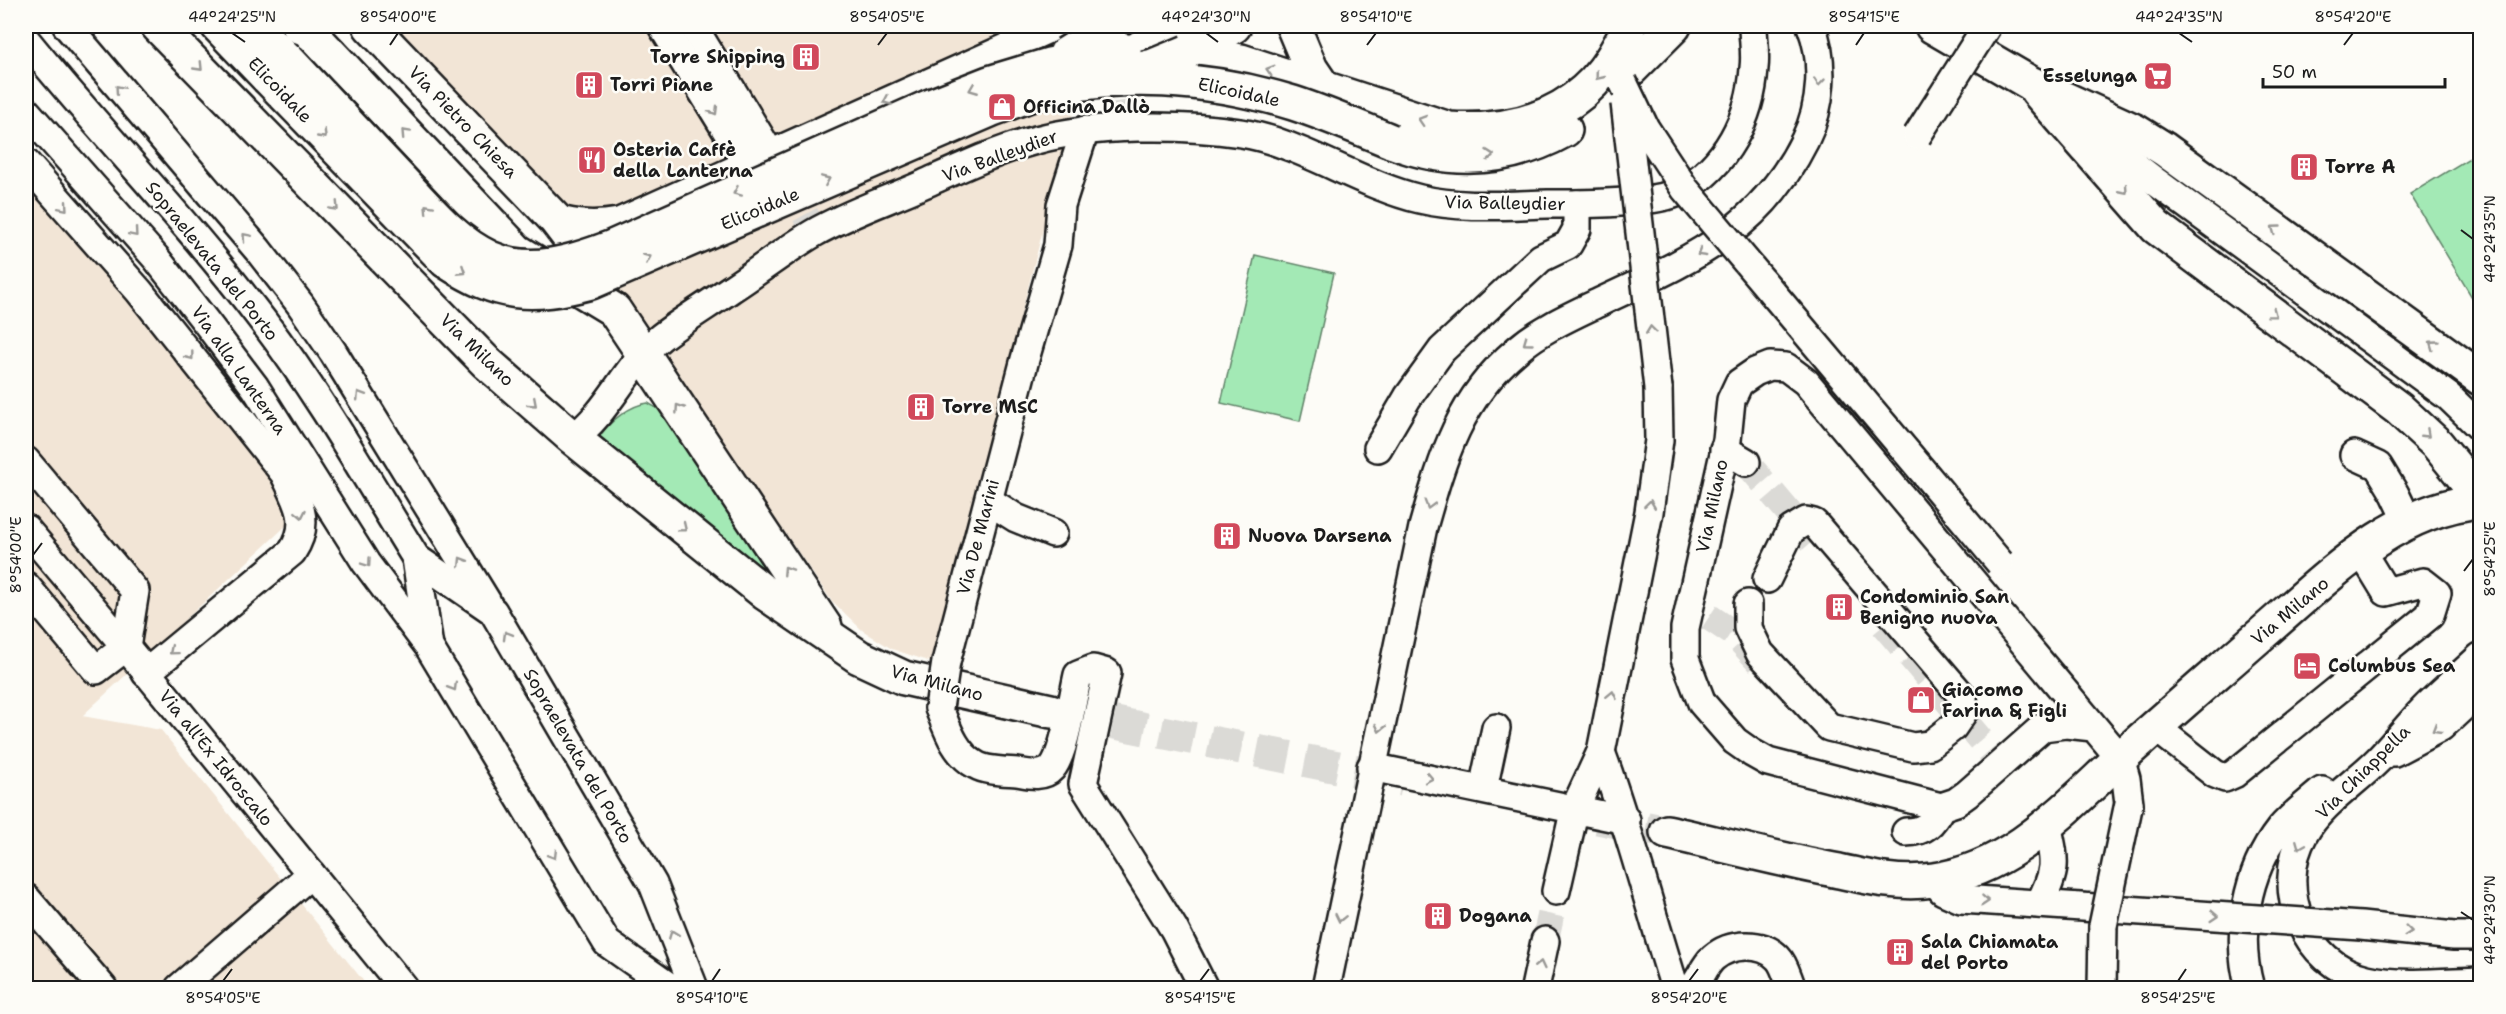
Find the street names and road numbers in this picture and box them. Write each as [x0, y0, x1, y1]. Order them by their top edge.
street label: Elicoidale [242, 52, 318, 128]
street label: Via Pietro Chiesa [403, 60, 523, 184]
street label: Elicoidale [1196, 72, 1282, 112]
street label: Via Balleydier [939, 124, 1061, 188]
street label: Sopraelevata del Porto [140, 176, 284, 346]
street label: Elicoidale [717, 182, 803, 236]
street label: Via Balleydier [1444, 190, 1566, 216]
street label: Via alla Lanterna [185, 301, 293, 439]
street label: Via Milano [435, 308, 519, 392]
street label: Via Milano [1690, 457, 1734, 555]
street label: Via De Marini [951, 476, 1005, 598]
street label: Via Milano [2246, 571, 2334, 651]
street label: Via Milano [888, 659, 986, 707]
street label: Sopraelevata del Porto [518, 664, 638, 848]
street label: Via all'Ex Idroscalo [153, 685, 279, 831]
street label: Via Chiappella [2311, 720, 2415, 824]

